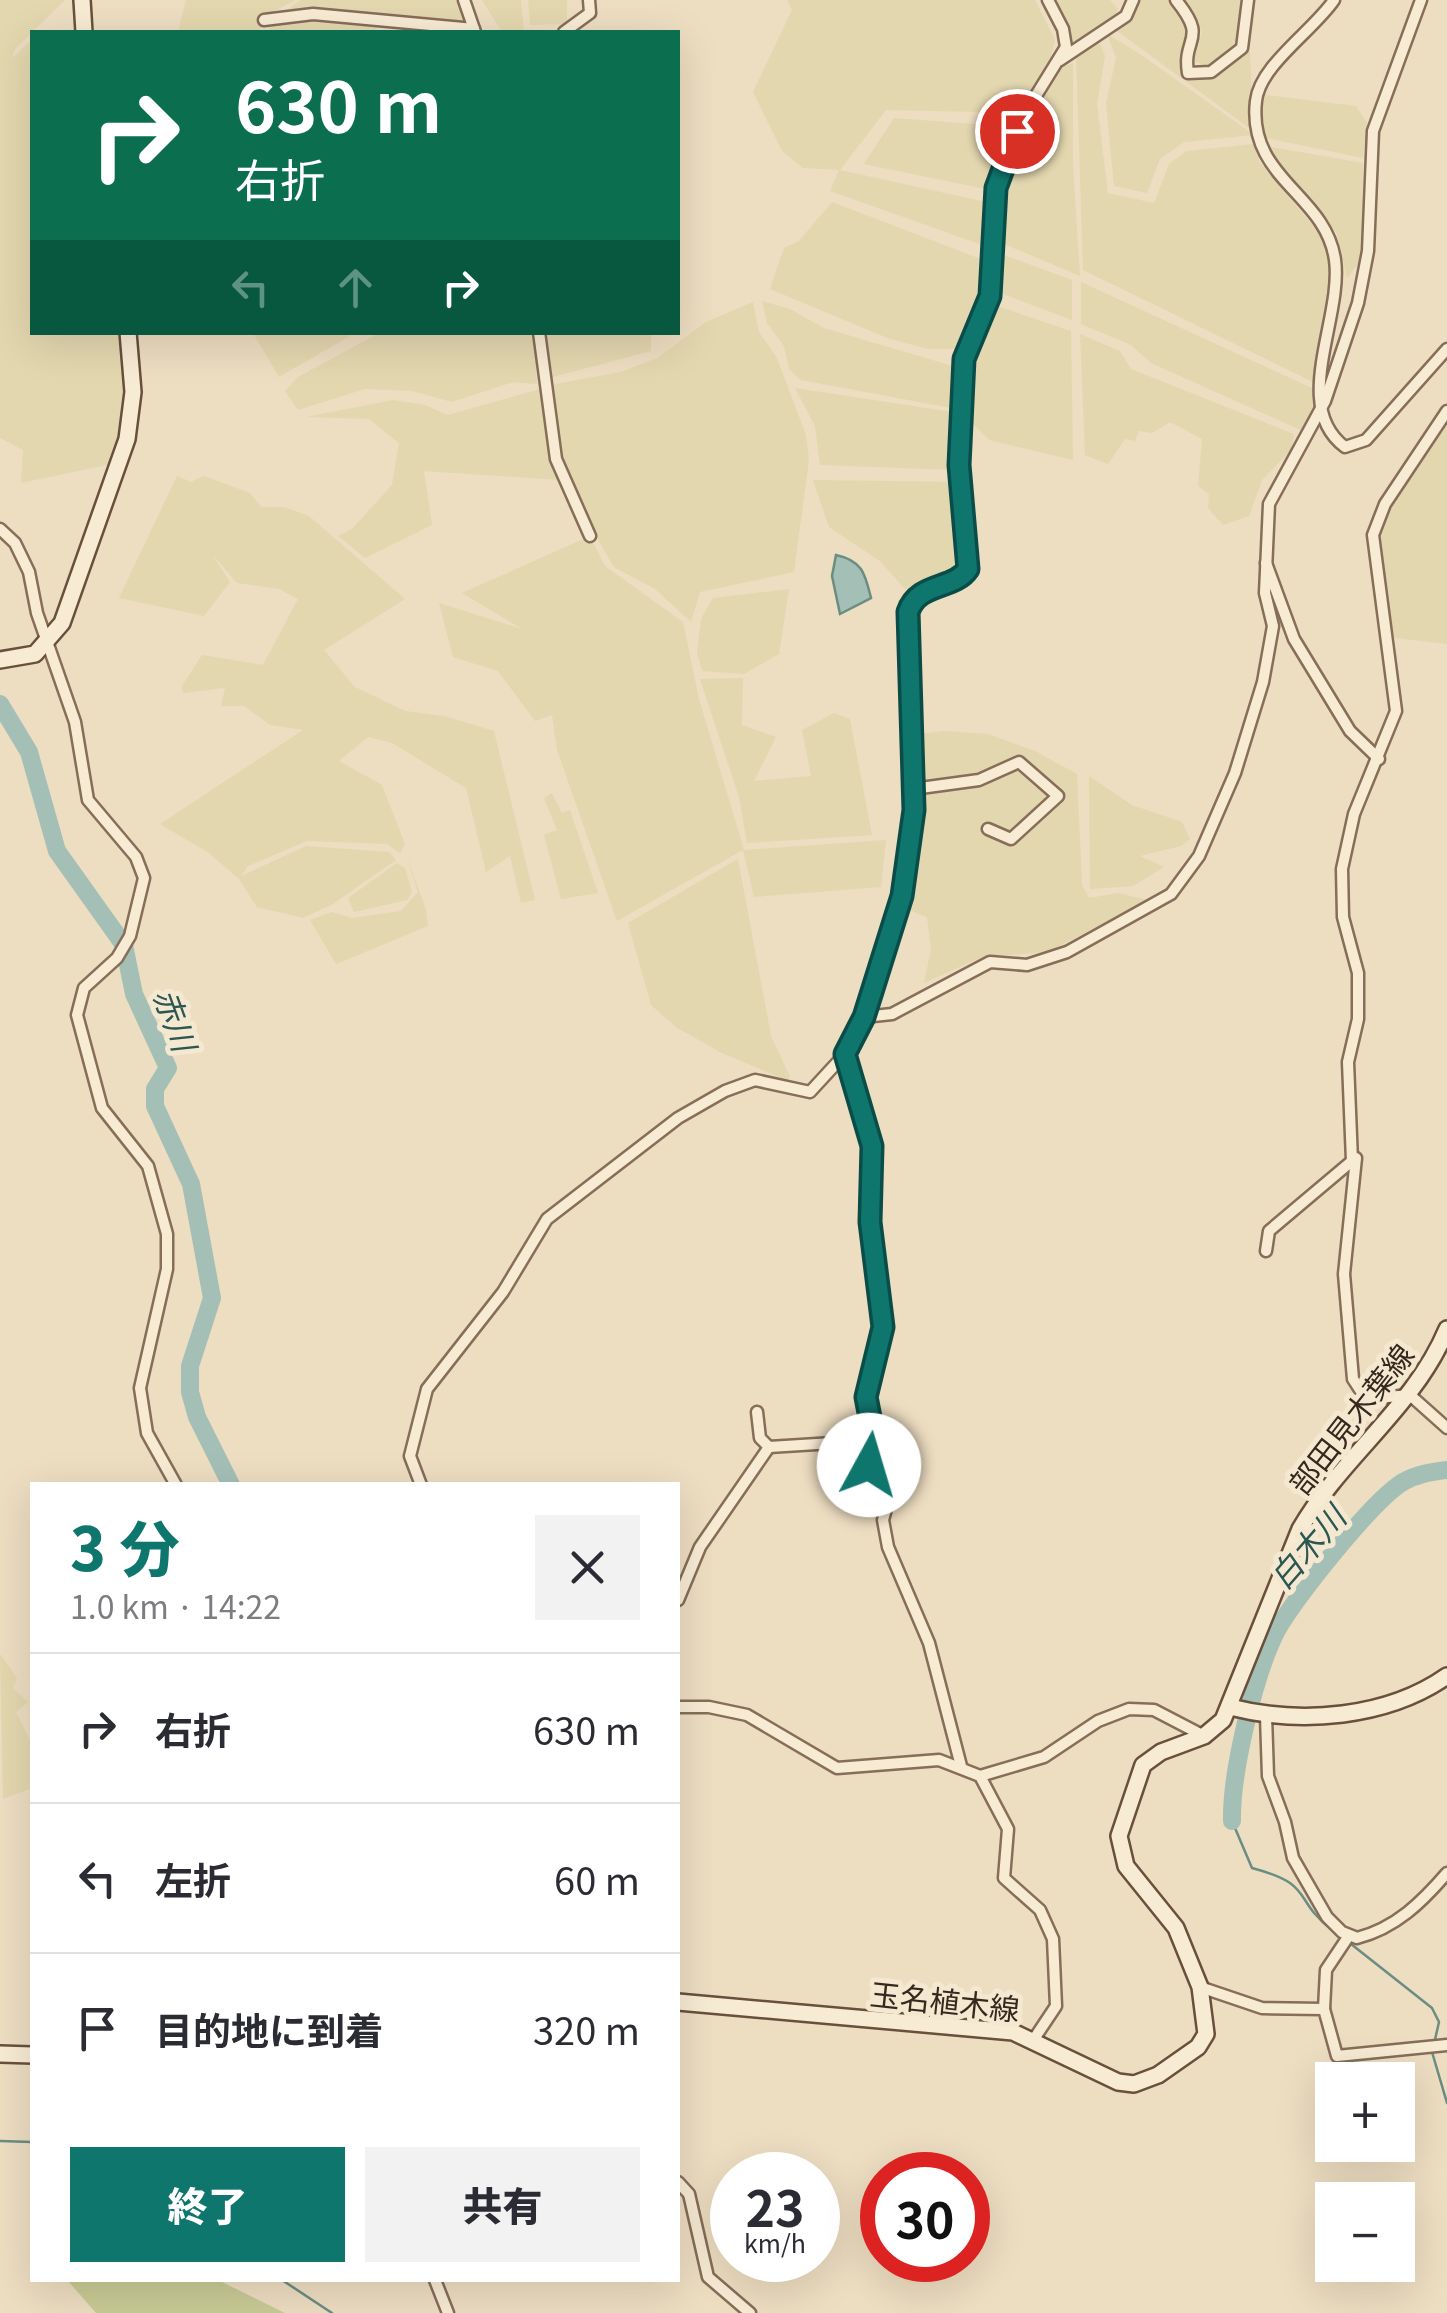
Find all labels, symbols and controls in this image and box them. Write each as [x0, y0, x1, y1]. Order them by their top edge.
text: 630 m [235, 52, 442, 153]
icon: right [70, 70, 200, 200]
pin [975, 89, 1060, 174]
icon: arrive [990, 104, 1045, 159]
text: 右折 [235, 145, 325, 210]
icon: left [223, 260, 278, 315]
icon: ahead [328, 260, 383, 315]
icon: right [433, 260, 488, 315]
water label: 赤川 [144, 981, 211, 1060]
street label: 部田見木葉線 [1277, 1334, 1423, 1502]
position arrow [817, 1413, 921, 1517]
water label: 白木川 [1257, 1492, 1357, 1597]
text: 3 分 [70, 1501, 180, 1588]
button: close [535, 1515, 640, 1620]
text: 1.0 km · 14:22 [70, 1582, 281, 1628]
icon: right [70, 1701, 125, 1756]
text: 右折 [155, 1701, 231, 1756]
text: 630 m [533, 1701, 640, 1756]
icon: left [70, 1851, 125, 1906]
text: 左折 [155, 1851, 231, 1906]
text: 60 m [554, 1851, 640, 1906]
street label: 玉名植木線 [868, 1970, 1022, 2030]
icon: arrive [70, 2001, 125, 2056]
text: 目的地に到着 [155, 2001, 383, 2056]
text: 320 m [533, 2001, 640, 2056]
map controls [1315, 2062, 1415, 2282]
button: + [1315, 2062, 1415, 2162]
button: 終了 [70, 2147, 345, 2262]
button: 共有 [365, 2147, 640, 2262]
speed limit sign: 30 [860, 2152, 990, 2282]
text: 23 [746, 2169, 805, 2241]
button: − [1315, 2182, 1415, 2282]
text: km/h [744, 2224, 806, 2260]

